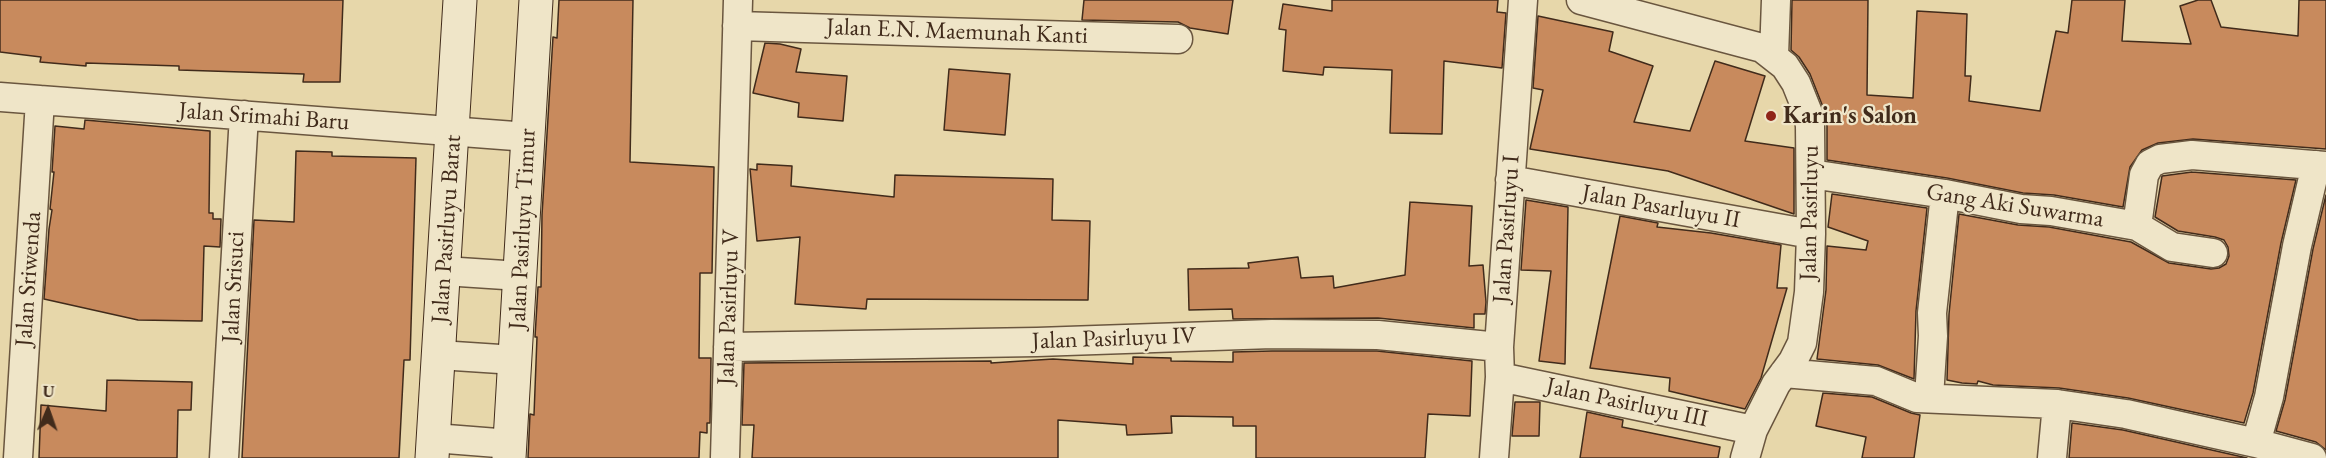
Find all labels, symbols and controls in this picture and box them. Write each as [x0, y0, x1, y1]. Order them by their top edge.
street label: Jalan E.N. Maemunah Kanti [826, 13, 1088, 51]
street label: Jalan Srimahi Baru [178, 97, 350, 137]
place label: Karin's Salon [1783, 102, 1917, 130]
marker: Karin's Salon [1764, 109, 1778, 123]
street label: Jalan Pasirluyu Timur [503, 128, 543, 330]
street label: Jalan Pasirluyu Barat [426, 134, 468, 324]
street label: Jalan Pasirluyu [1794, 145, 1826, 281]
street label: Jalan Pasirluyu I [1487, 154, 1527, 304]
street label: Gang Aki Suwarma [1924, 178, 2106, 234]
street label: Jalan Pasarluyu II [1580, 179, 1742, 235]
street label: Jalan Sriwenda [10, 211, 48, 347]
street label: Jalan Pasirluyu V [712, 228, 746, 386]
street label: Jalan Srisuci [217, 230, 251, 344]
street label: Jalan Pasirluyu IV [1031, 322, 1197, 356]
street label: Jalan Pasirluyu III [1543, 372, 1711, 434]
north arrow [18, 380, 78, 440]
text: U [42, 381, 55, 402]

